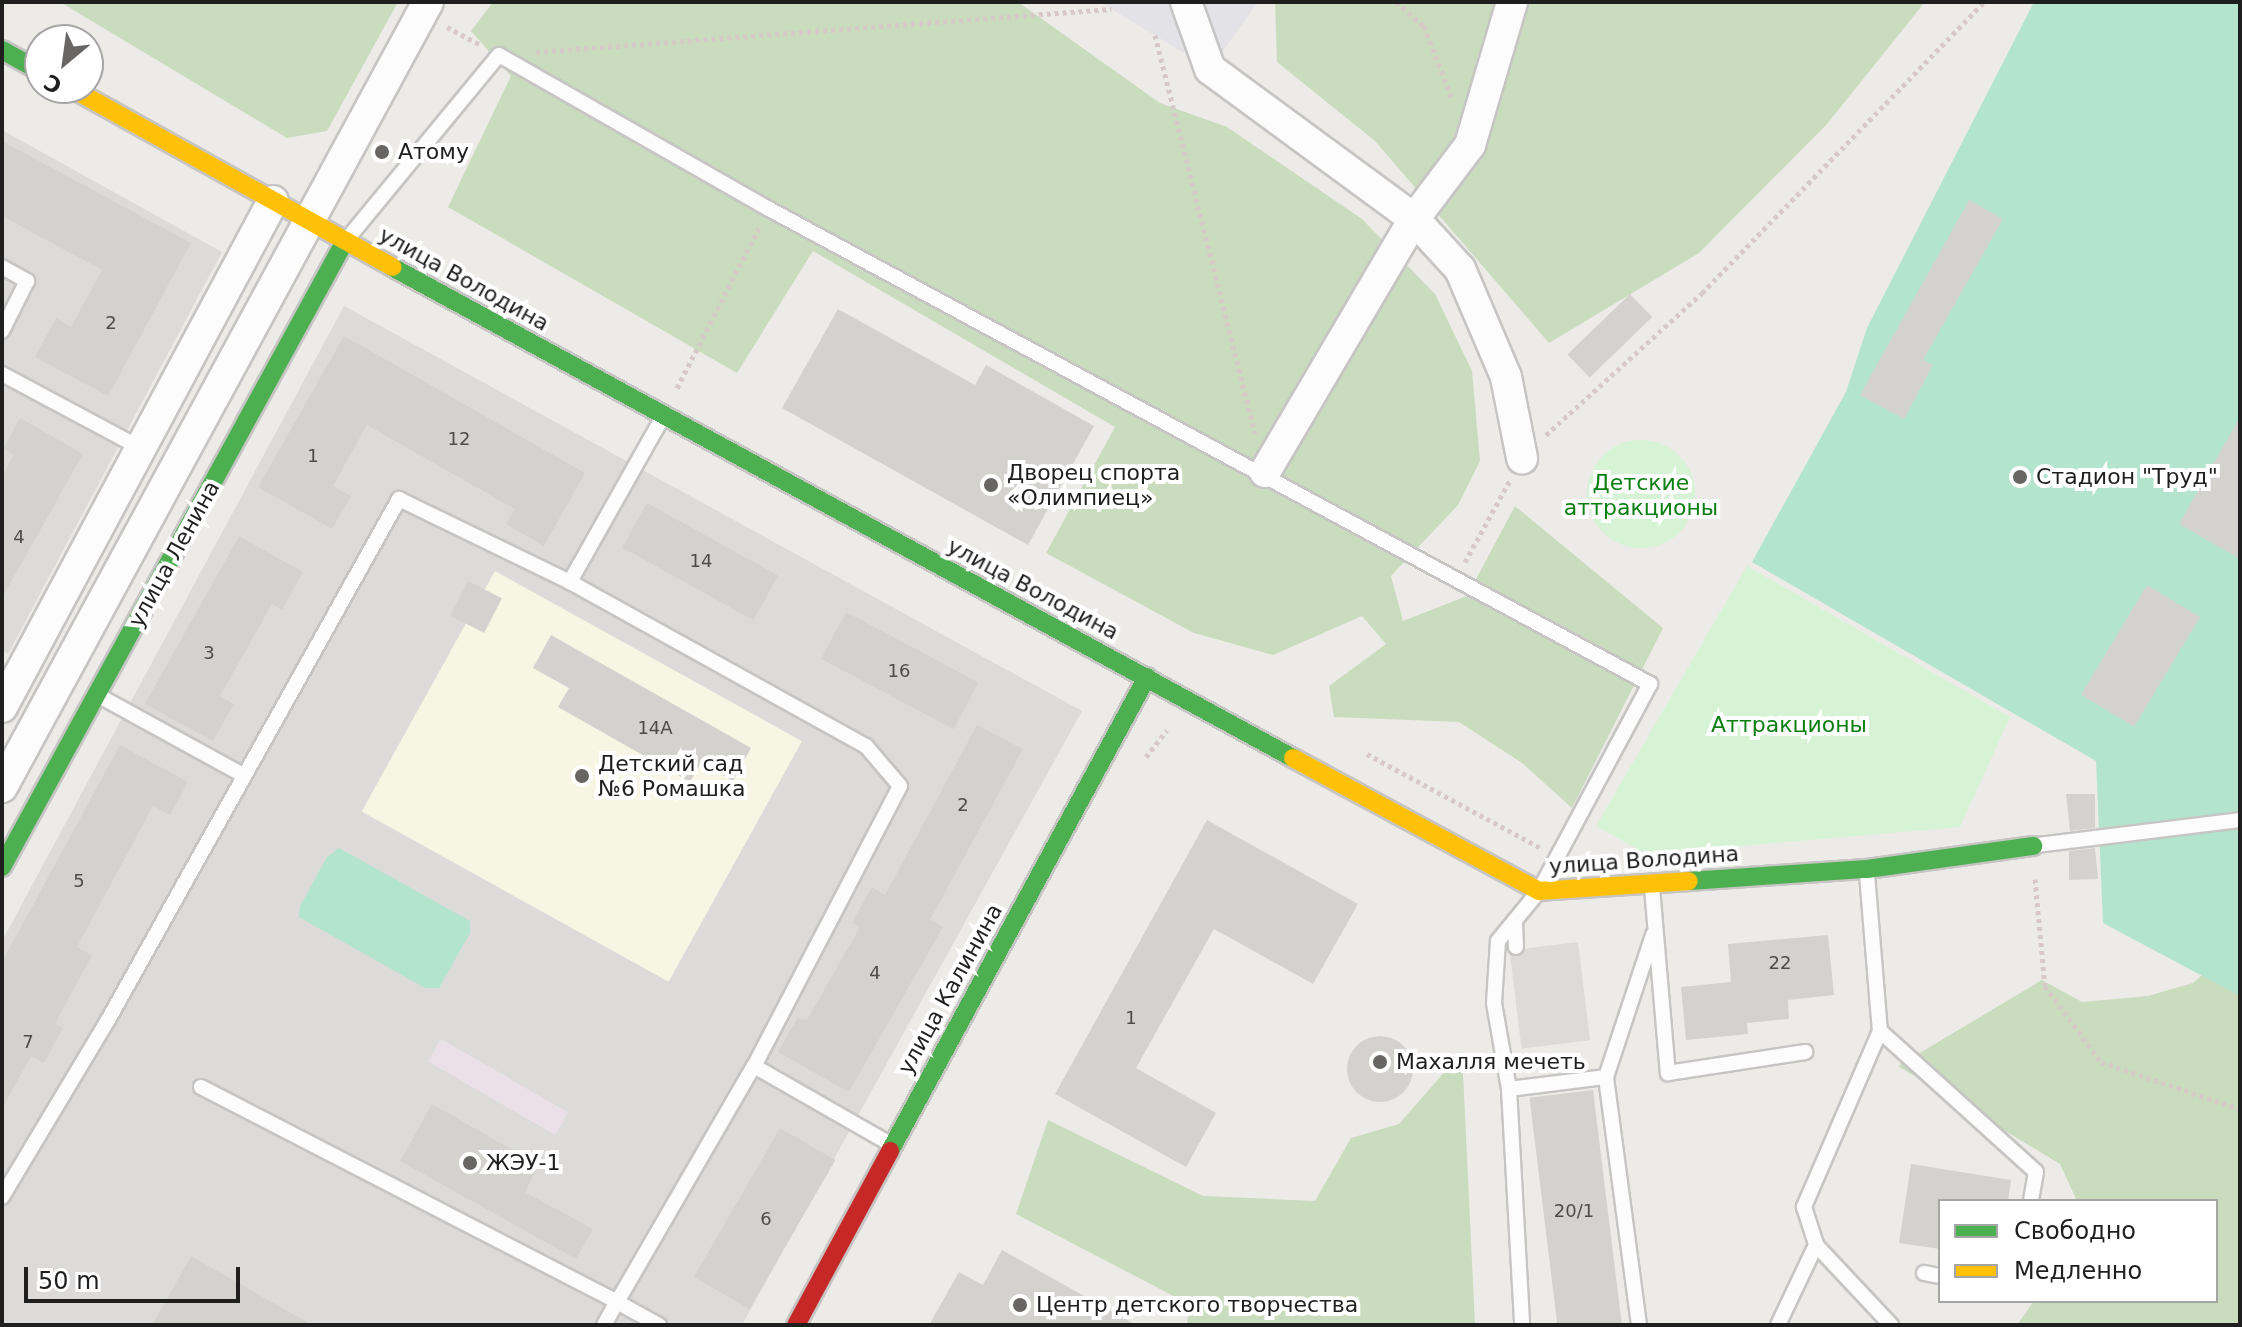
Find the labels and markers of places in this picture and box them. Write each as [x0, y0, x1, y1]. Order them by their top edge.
place label: Атому [398, 139, 469, 165]
marker: Атому [373, 143, 391, 161]
place label: Дворец спорта «Олимпиец» [1007, 459, 1180, 510]
place label: Стадион "Труд" [2036, 464, 2218, 490]
marker: Стадион "Труд" [2011, 468, 2029, 486]
marker: Дворец спорта «Олимпиец» [982, 476, 1000, 494]
place label: Детский сад №6 Ромашка [598, 750, 746, 802]
marker: Детский сад №6 Ромашка [573, 767, 591, 785]
place label: Махалля мечеть [1396, 1049, 1586, 1075]
marker: Махалля мечеть [1371, 1053, 1389, 1071]
place label: ЖЭУ-1 [486, 1150, 560, 1176]
marker: ЖЭУ-1 [461, 1154, 479, 1172]
place label: Центр детского творчества [1036, 1292, 1358, 1318]
marker: Центр детского творчества [1011, 1296, 1029, 1314]

